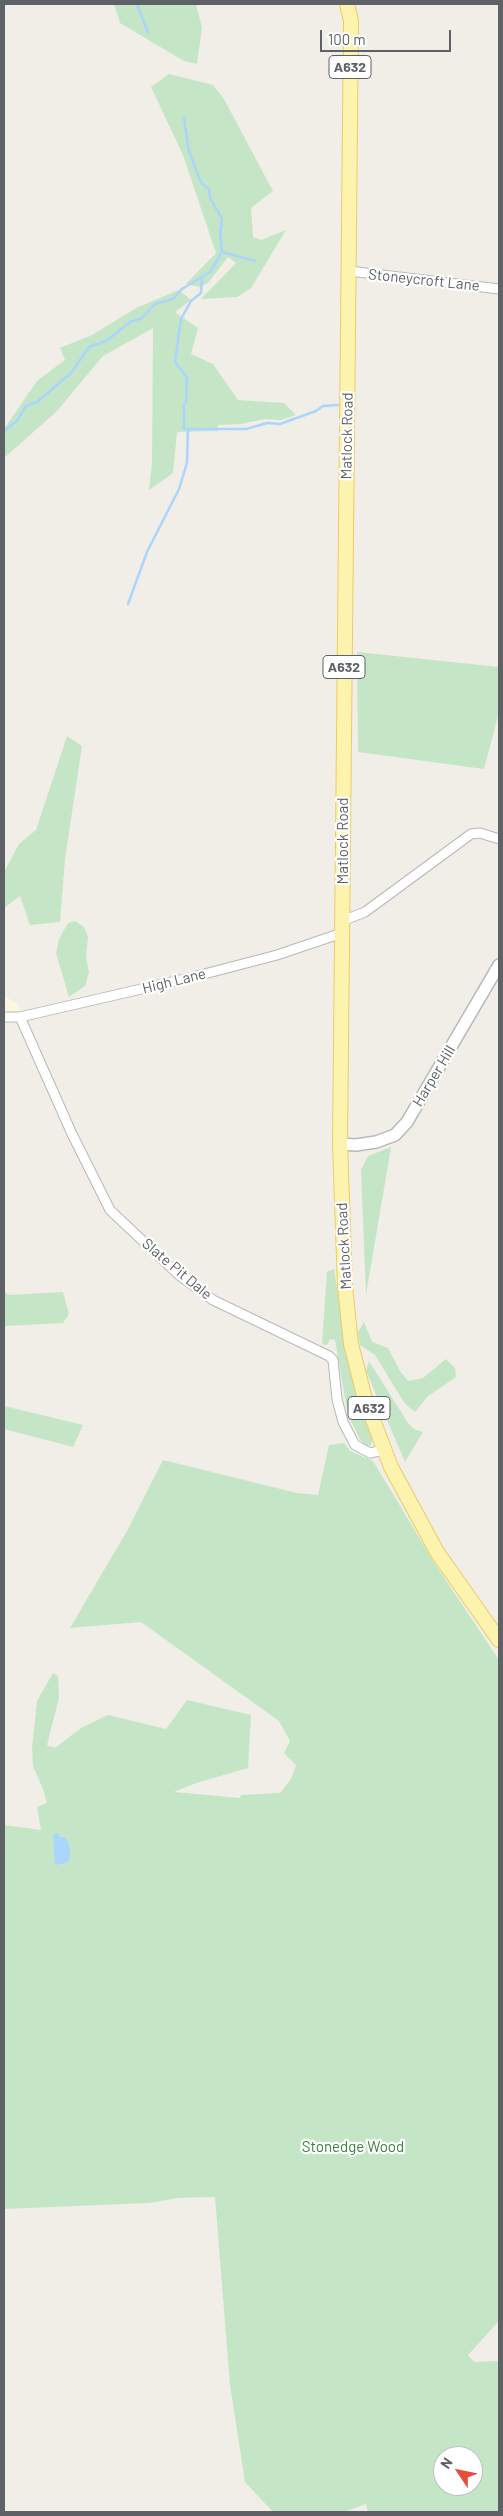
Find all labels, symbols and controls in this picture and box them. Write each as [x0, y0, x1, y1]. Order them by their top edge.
scale bar [323, 20, 454, 52]
text: 100 m [328, 30, 366, 48]
road number: A632 [329, 56, 371, 78]
street label: Stoneycroft Lane [367, 265, 481, 295]
street label: Matlock Road [337, 392, 357, 480]
road number: A632 [323, 656, 365, 679]
street label: Matlock Road [334, 798, 352, 884]
street label: High Lane [140, 964, 208, 998]
street label: Harper Hill [409, 1042, 459, 1110]
street label: Matlock Road [333, 1202, 355, 1290]
street label: Slate Pit Dale [138, 1235, 216, 1303]
road number: A632 [348, 1396, 390, 1420]
park label: Stonedge Wood [302, 2138, 404, 2156]
north arrow [433, 2446, 483, 2496]
text: N [436, 2454, 456, 2472]

